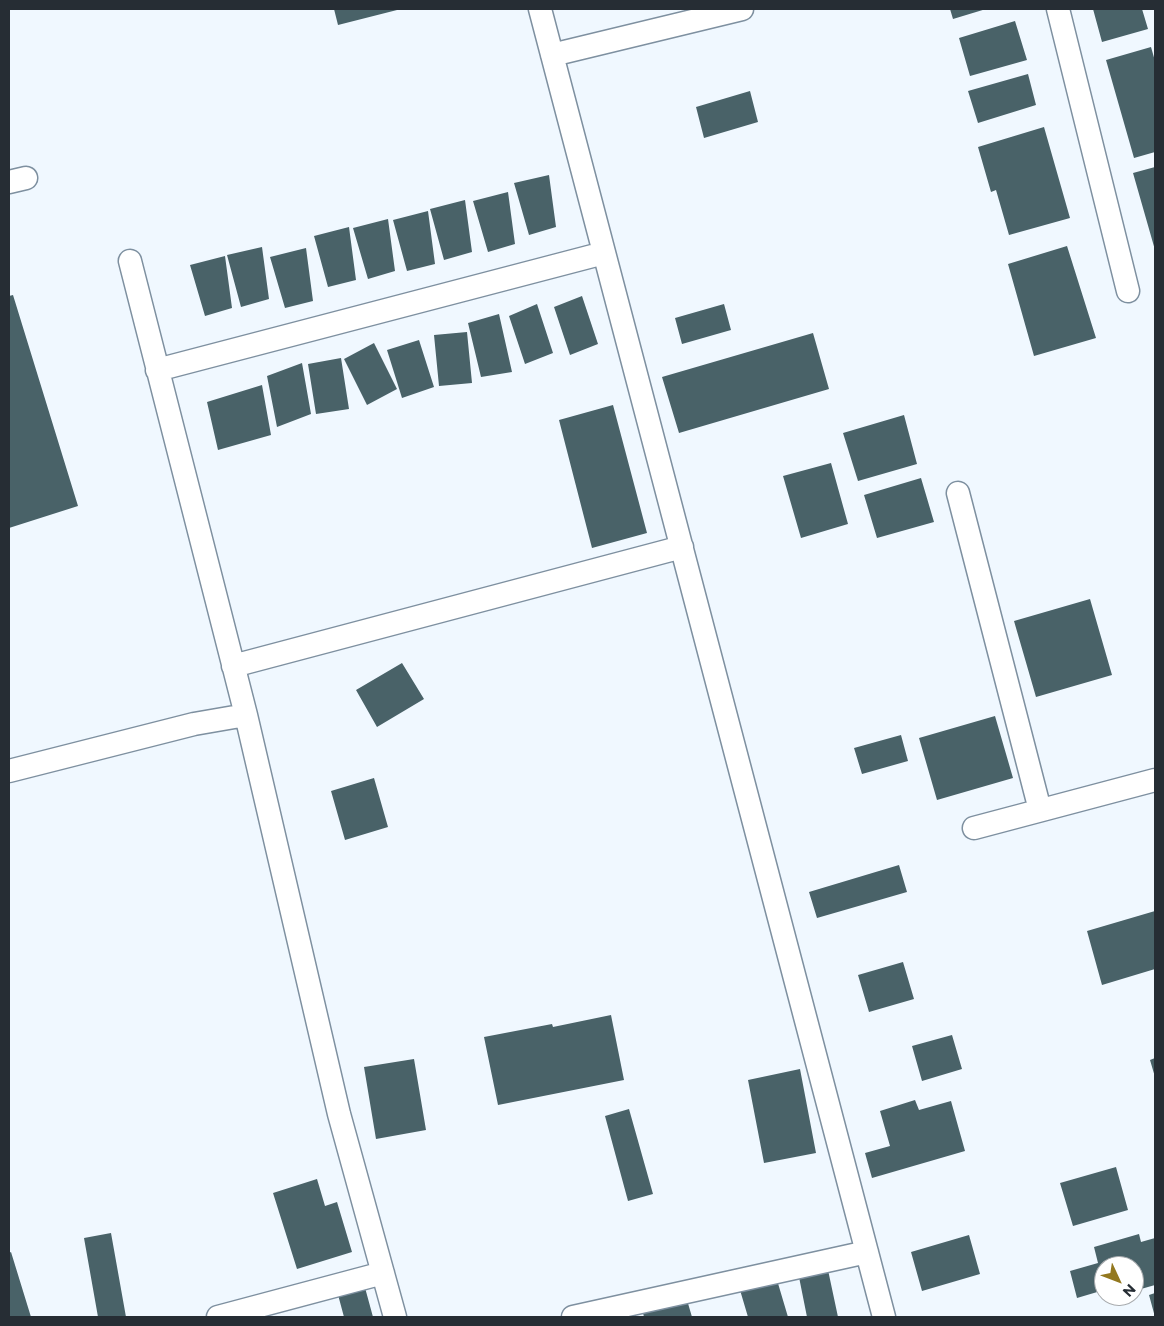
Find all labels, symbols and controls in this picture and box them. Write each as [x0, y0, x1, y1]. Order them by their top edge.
north arrow [1094, 1256, 1144, 1306]
text: N [1119, 1280, 1140, 1301]

